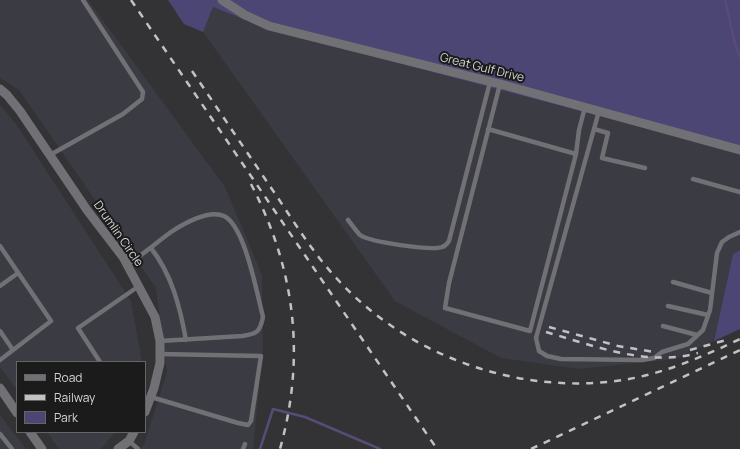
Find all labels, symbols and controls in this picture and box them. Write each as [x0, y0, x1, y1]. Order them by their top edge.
street label: Great Gulf Drive [438, 51, 526, 85]
street label: Drumlin Circle [90, 198, 146, 270]
legend [16, 361, 146, 433]
text: Road [54, 369, 82, 386]
text: Railway [54, 389, 95, 406]
text: Park [54, 409, 78, 426]

